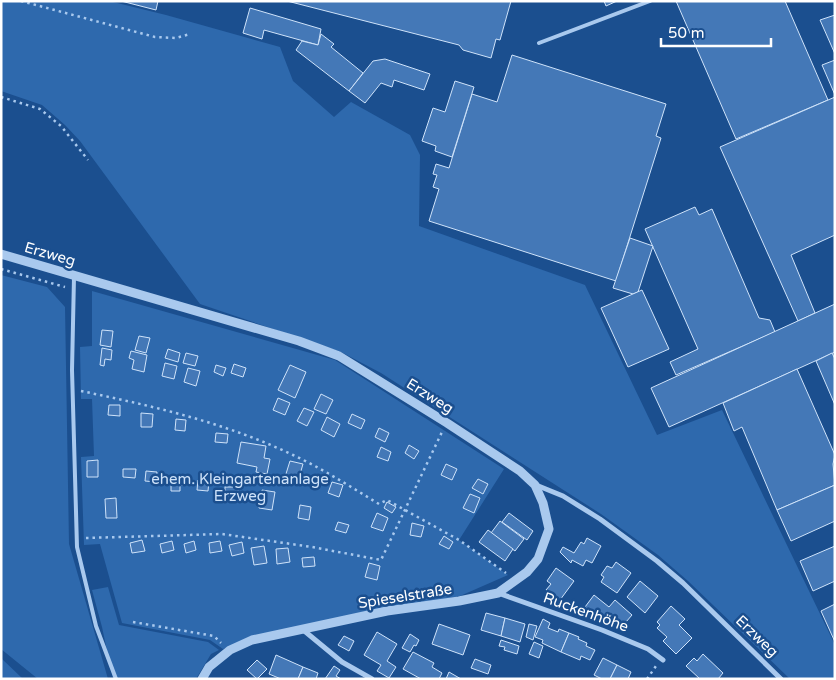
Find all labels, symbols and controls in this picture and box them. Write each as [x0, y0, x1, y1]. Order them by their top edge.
scale bar [661, 15, 771, 47]
text: 50 m [668, 24, 705, 42]
street label: Erzweg [22, 238, 78, 270]
street label: Erzweg [403, 374, 457, 418]
park label: ehem. Kleingartenanlage Erzweg [151, 470, 329, 505]
street label: Spieselstraße [357, 580, 453, 612]
street label: Ruckenhöhe [541, 588, 631, 636]
street label: Erzweg [732, 611, 782, 661]

